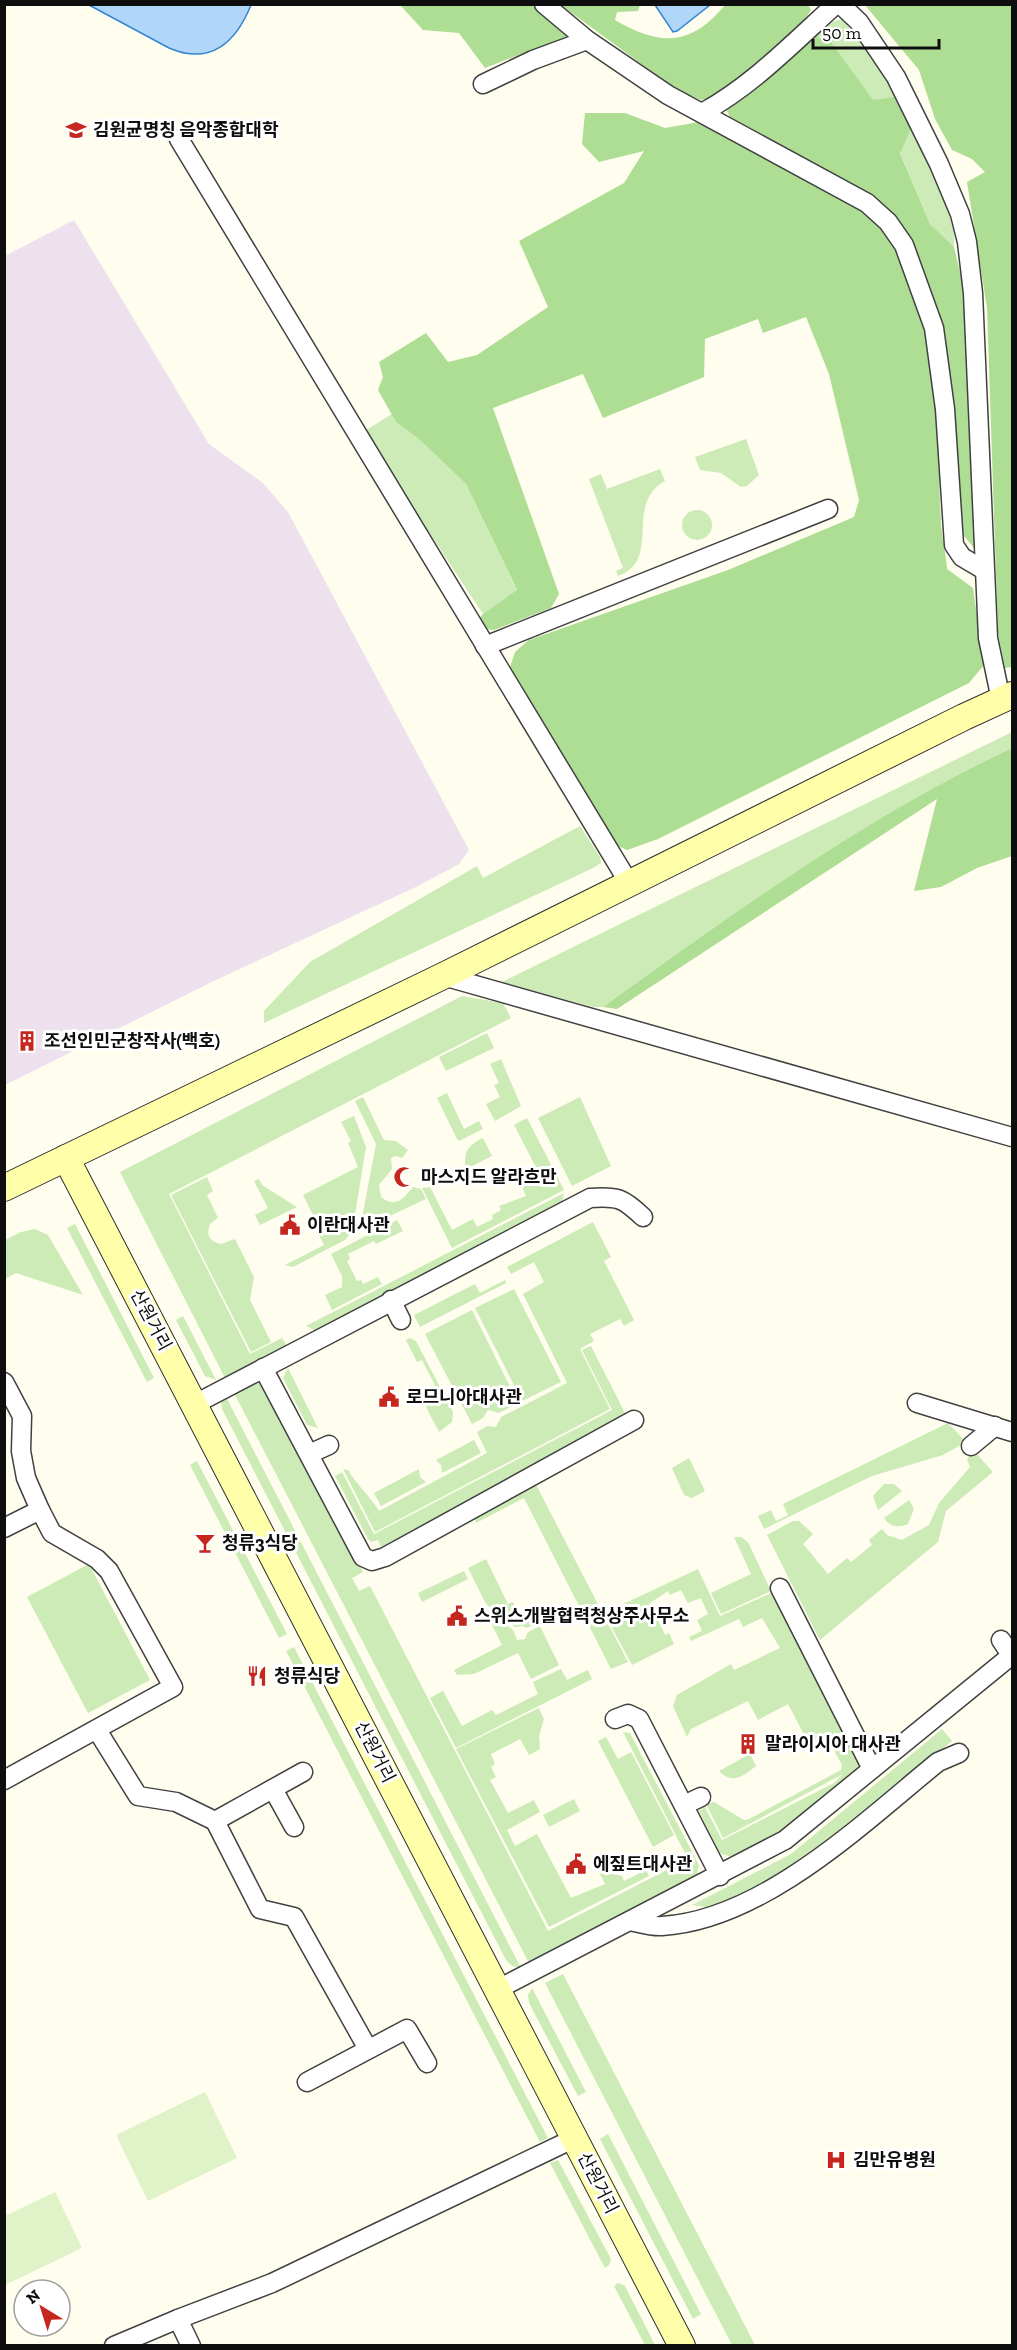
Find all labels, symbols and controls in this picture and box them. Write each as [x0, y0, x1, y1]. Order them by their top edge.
scale bar [813, 12, 939, 50]
text: 50 m [822, 22, 862, 44]
school or university icon: 김원균명칭 음악종합대학 [64, 118, 88, 142]
place label: 김원균명칭 음악종합대학 [93, 119, 279, 141]
building icon: 조선인민군창작사(백호) [15, 1029, 39, 1053]
place label: 조선인민군창작사(백호) [44, 1030, 220, 1052]
mosque icon: 마스지드 알라흐만 [392, 1165, 416, 1189]
place label: 마스지드 알라흐만 [421, 1166, 557, 1188]
public building icon: 이란대사관 [278, 1213, 302, 1237]
place label: 이란대사관 [307, 1214, 390, 1236]
street label: 산원거리 [126, 1286, 176, 1354]
public building icon: 로므니아대사관 [377, 1385, 401, 1409]
place label: 로므니아대사관 [406, 1386, 522, 1408]
bar icon: 청류3식당 [193, 1531, 217, 1555]
place label: 청류3식당 [222, 1532, 298, 1554]
public building icon: 스위스개발협력청상주사무소 [445, 1604, 469, 1628]
place label: 스위스개발협력청상주사무소 [474, 1605, 689, 1627]
restaurant icon: 청류식당 [245, 1664, 269, 1688]
place label: 청류식당 [274, 1665, 340, 1687]
street label: 산원거리 [350, 1717, 400, 1787]
building icon: 말라이시아 대사관 [736, 1732, 760, 1756]
place label: 말라이시아 대사관 [765, 1733, 901, 1755]
public building icon: 에짚트대사관 [564, 1852, 588, 1876]
place label: 에짚트대사관 [593, 1853, 693, 1875]
street label: 산원거리 [573, 2148, 623, 2218]
hospital icon: 김만유병원 [824, 2148, 848, 2172]
place label: 김만유병원 [853, 2149, 936, 2171]
north arrow [12, 2278, 72, 2338]
text: N [22, 2285, 44, 2308]

